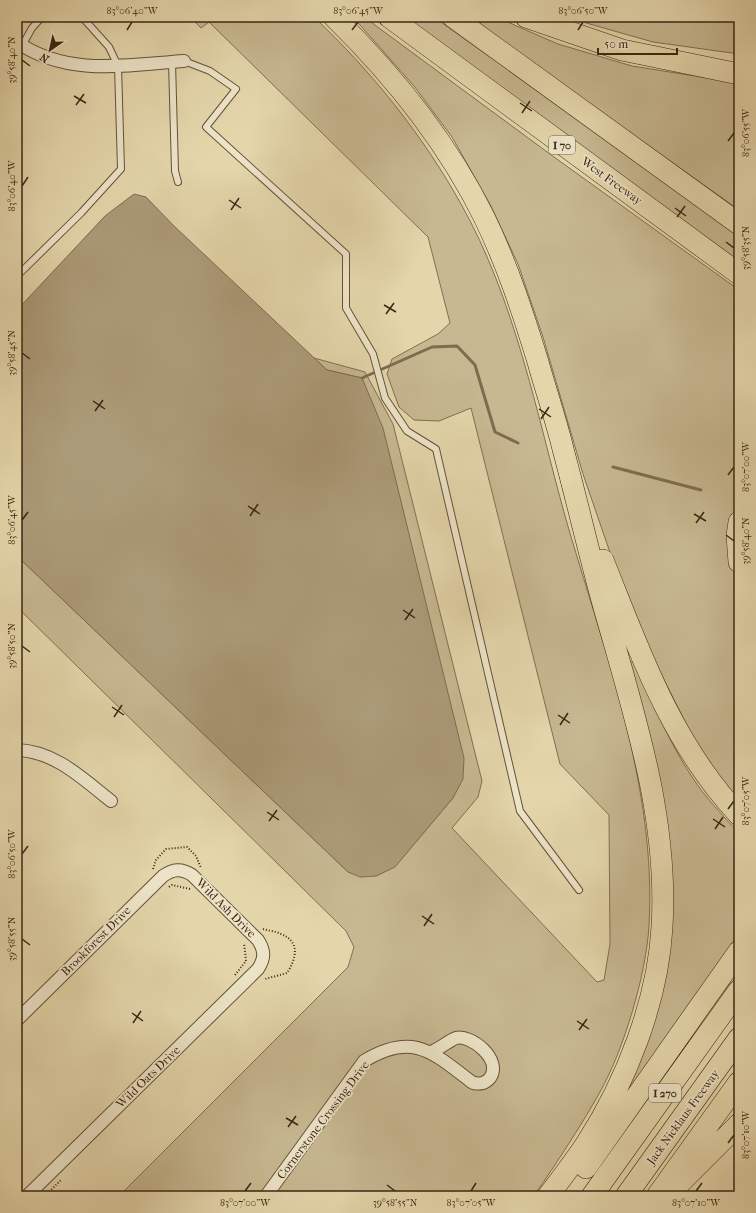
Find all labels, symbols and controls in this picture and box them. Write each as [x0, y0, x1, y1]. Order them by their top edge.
text: 83°06'40"W [107, 5, 159, 17]
text: 83°06'45"W [333, 5, 384, 17]
text: 83°06'50"W [558, 5, 609, 17]
north arrow [30, 30, 70, 70]
scale bar [598, 30, 677, 56]
text: 39°58'40"N [6, 36, 18, 84]
text: 50 m [604, 37, 628, 51]
text: N [37, 50, 52, 66]
text: 83°06'55"W [740, 108, 752, 157]
road number: I 70 [549, 136, 575, 154]
street label: West Freeway [578, 154, 646, 208]
text: 83°06'40"W [6, 159, 18, 211]
text: 39°58'35"N [740, 225, 752, 270]
text: 39°58'45"N [6, 330, 18, 376]
text: 83°07'00"W [740, 441, 752, 492]
text: 83°06'45"W [6, 494, 18, 545]
text: 39°58'40"N [740, 517, 752, 565]
text: 39°58'50"N [6, 623, 18, 669]
text: 83°07'05"W [740, 775, 752, 825]
text: 83°06'50"W [6, 828, 18, 879]
street label: Wild Ash Drive [193, 875, 259, 941]
street label: Brookforest Drive [58, 903, 134, 979]
text: 39°58'55"N [6, 916, 18, 961]
street label: Wild Oats Drive [112, 1043, 183, 1112]
street label: Cornerstone Crossing Drive [274, 1058, 372, 1182]
street label: Jack Nicklaus Freeway [643, 1066, 723, 1168]
road number: I 270 [649, 1084, 681, 1102]
text: 83°07'10"W [740, 1110, 752, 1159]
text: 83°07'00"W [220, 1197, 271, 1209]
text: 39°58'55"N [373, 1197, 418, 1209]
text: 83°07'05"W [447, 1197, 497, 1209]
text: 83°07'10"W [672, 1197, 721, 1209]

